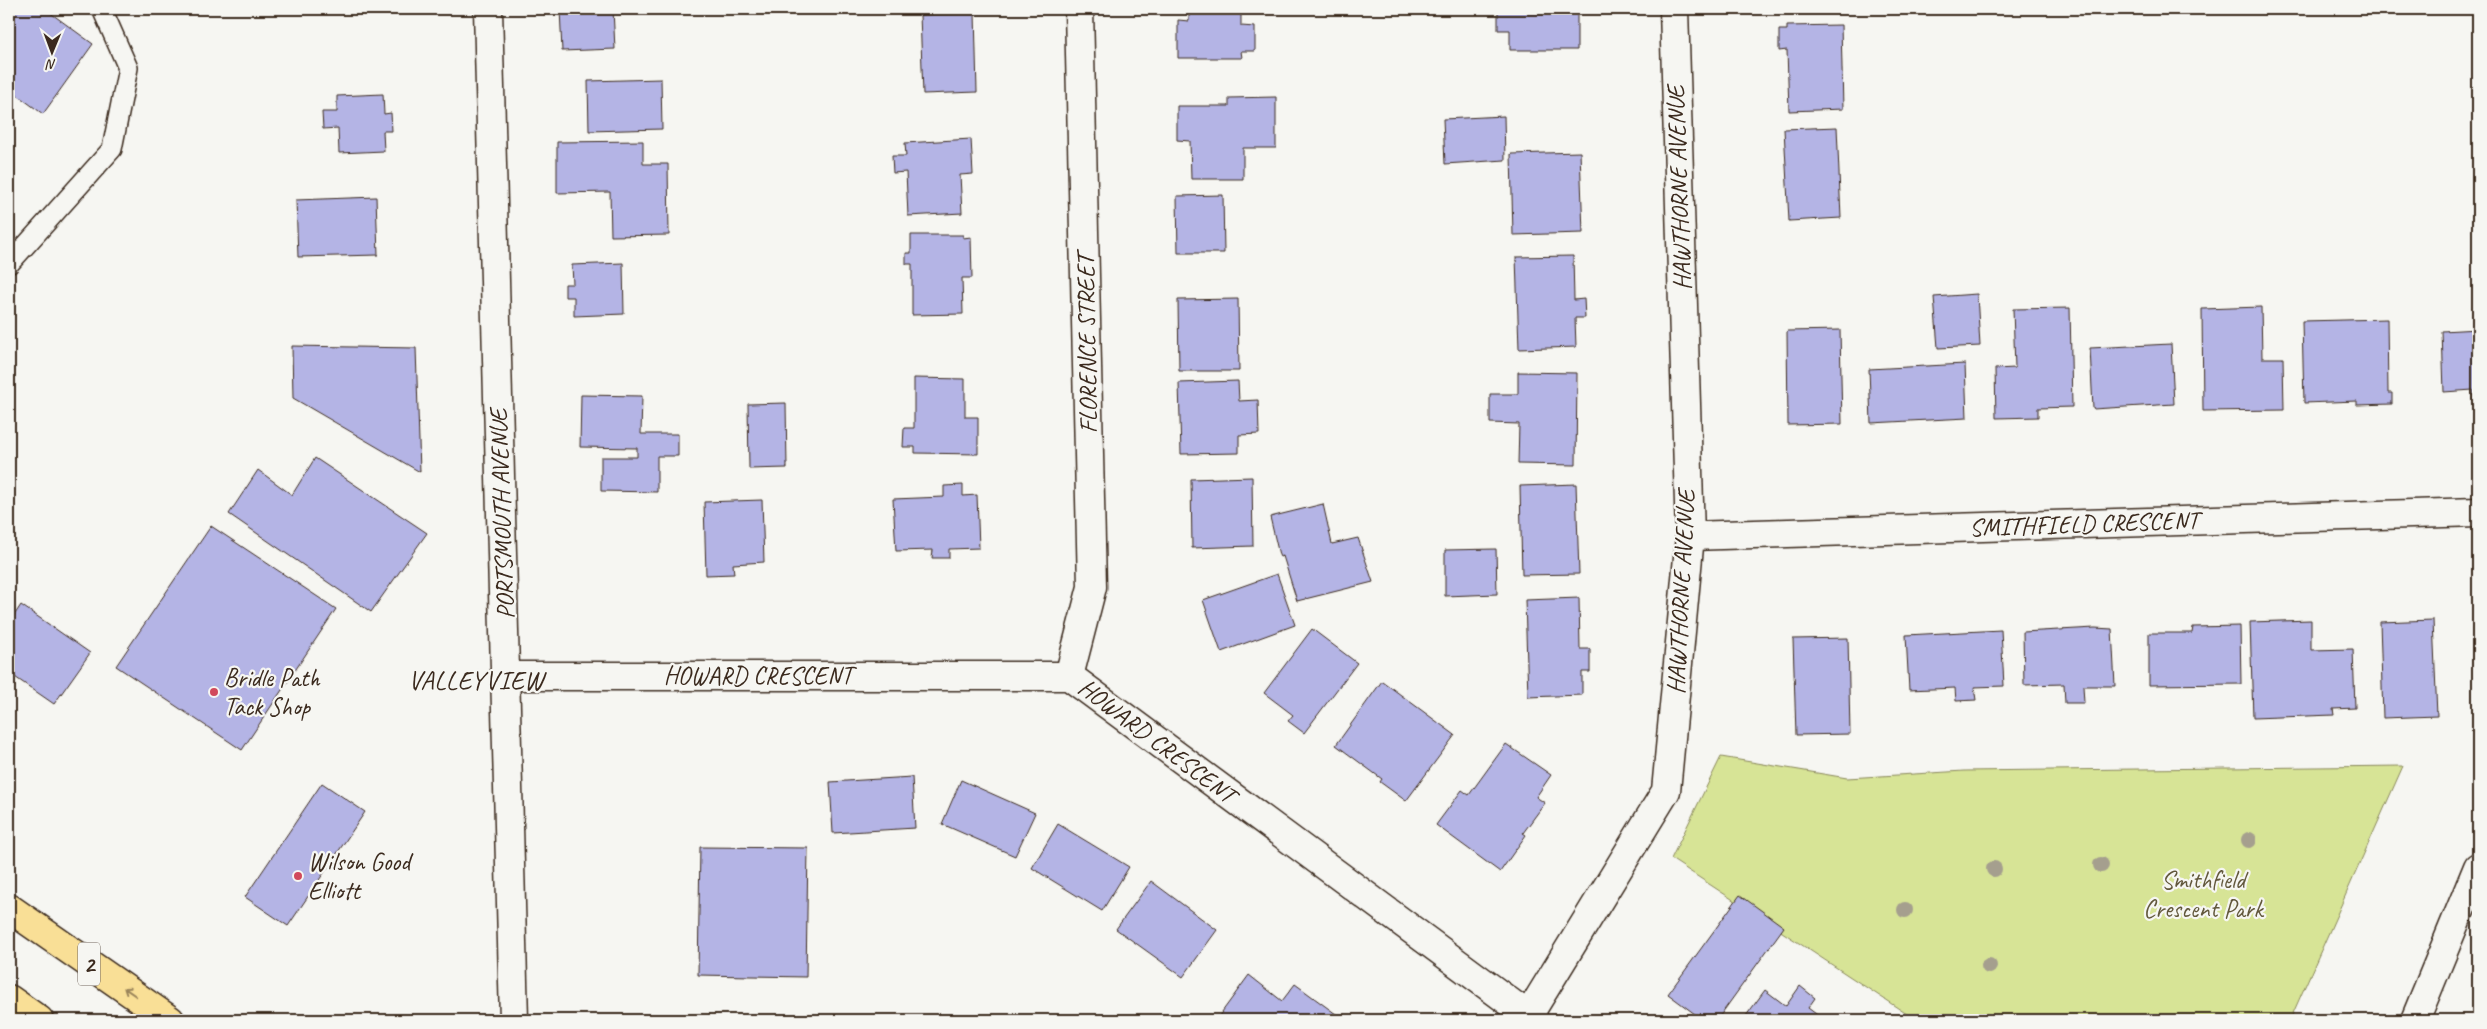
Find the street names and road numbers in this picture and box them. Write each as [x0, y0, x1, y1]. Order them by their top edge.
street label: HAWTHORNE AVENUE [1659, 82, 1699, 291]
street label: FLORENCE STREET [1069, 248, 1105, 434]
street label: PORTSMOUTH AVENUE [482, 406, 522, 620]
street label: HAWTHORNE AVENUE [1660, 486, 1702, 695]
street label: SMITHFIELD CRESCENT [1969, 504, 2205, 544]
street label: HOWARD CRESCENT [664, 660, 858, 692]
street label: HOWARD CRESCENT [1072, 671, 1246, 814]
road number: 2 [78, 942, 100, 986]

